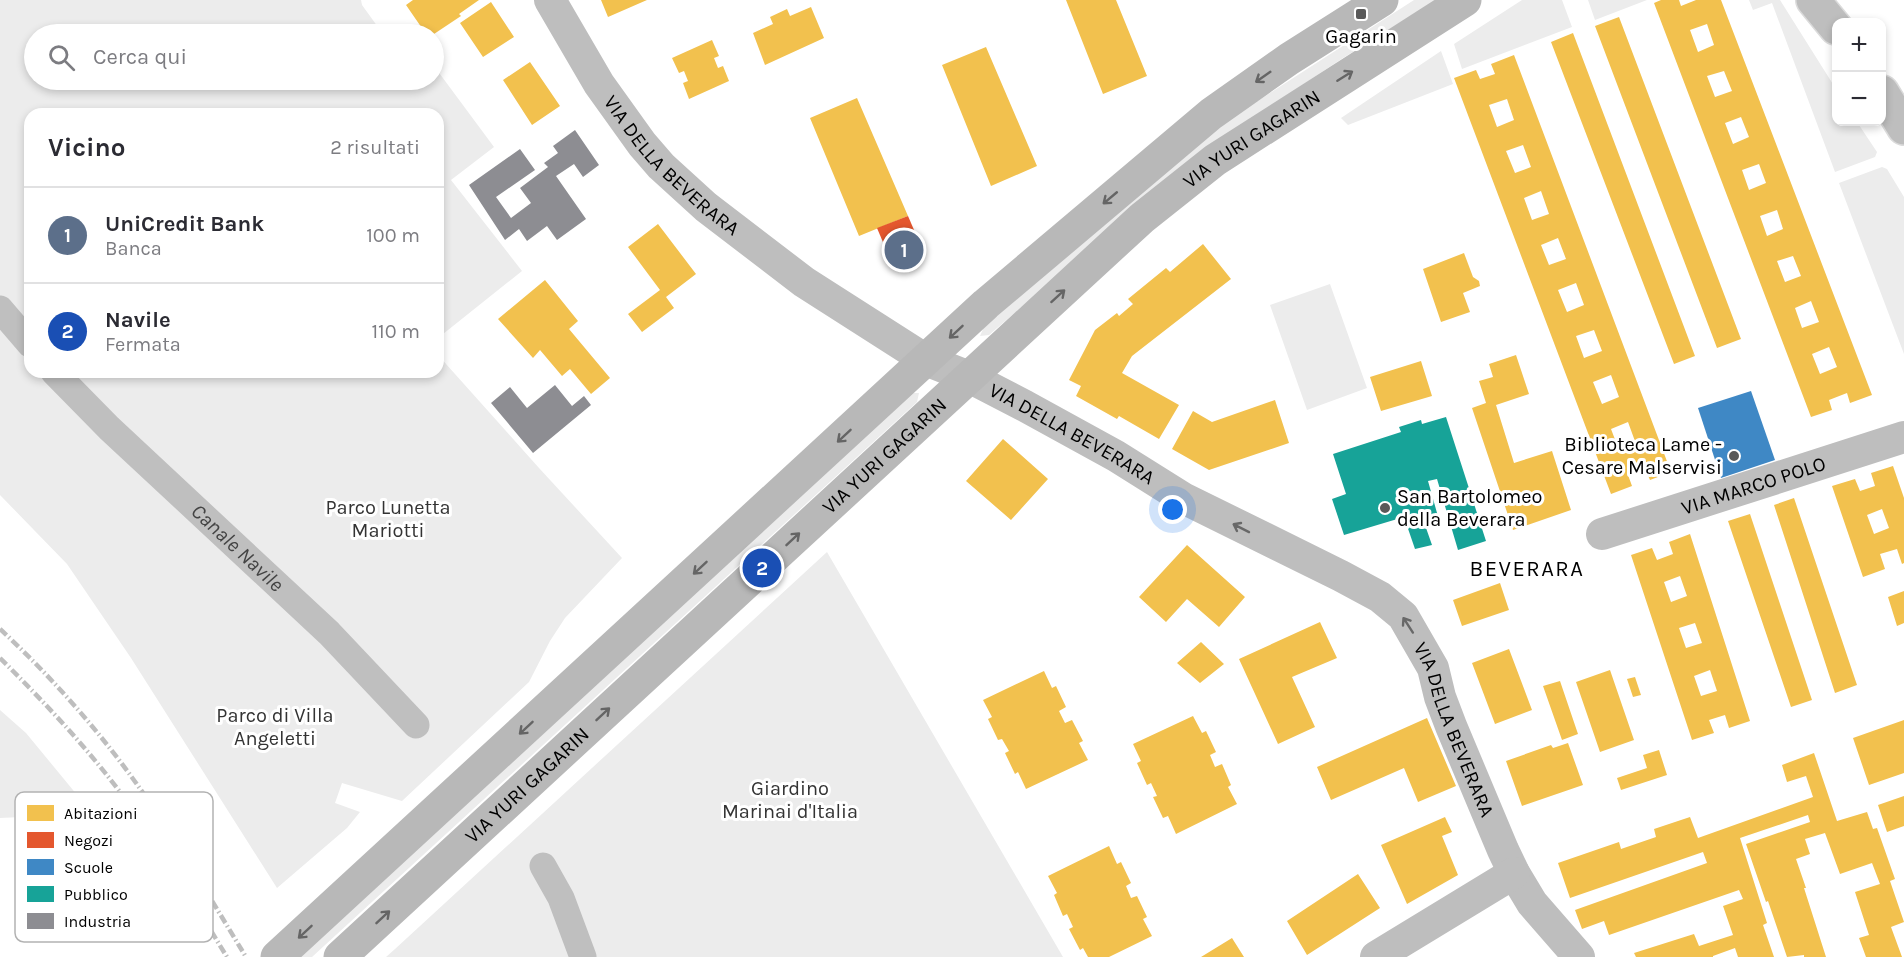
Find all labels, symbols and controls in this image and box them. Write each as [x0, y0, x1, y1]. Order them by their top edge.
marker: Gagarin [1354, 7, 1368, 21]
map controls [1832, 18, 1886, 126]
button: + [1832, 18, 1886, 72]
search box [24, 24, 444, 90]
place label: Gagarin [1325, 25, 1397, 48]
icon: search [45, 41, 78, 74]
text: Cerca qui [93, 44, 187, 70]
one-way arrow [1336, 69, 1353, 81]
one-way arrow [1255, 71, 1271, 83]
button: − [1832, 72, 1886, 126]
street label: VIA YURI GAGARIN [1178, 84, 1324, 193]
street label: VIA DELLA BEVERARA [599, 91, 744, 240]
text: Vicino [48, 132, 125, 163]
text: 2 risultati [330, 136, 420, 159]
one-way arrow [1103, 191, 1118, 205]
text: UniCredit Bank [105, 211, 264, 237]
text: 1 [64, 224, 71, 247]
text: 100 m [366, 224, 420, 247]
pin: 1 [884, 228, 924, 272]
text: Banca [105, 237, 162, 260]
one-way arrow [1050, 288, 1065, 303]
text: Navile [105, 307, 171, 333]
text: 2 [61, 320, 74, 343]
text: 110 m [371, 320, 420, 343]
one-way arrow [949, 325, 964, 339]
text: Fermata [105, 333, 181, 356]
street label: VIA DELLA BEVERARA [985, 378, 1159, 489]
street label: VIA YURI GAGARIN [818, 393, 951, 518]
one-way arrow [836, 429, 851, 443]
place label: Biblioteca Lame - Cesare Malservisi [1562, 433, 1722, 479]
marker: Biblioteca Lame - Cesare Malservisi [1727, 449, 1741, 463]
street label: VIA MARCO POLO [1678, 451, 1828, 519]
place label: San Bartolomeo della Beverara [1397, 485, 1542, 531]
your location [1158, 495, 1187, 524]
park label: Parco Lunetta Mariotti [325, 496, 451, 542]
water label: Canale Navile [186, 499, 289, 597]
marker: San Bartolomeo della Beverara [1378, 501, 1392, 515]
one-way arrow [1233, 521, 1251, 533]
one-way arrow [785, 532, 800, 546]
pin: 2 [742, 546, 782, 590]
district label: BEVERARA [1469, 556, 1585, 582]
one-way arrow [693, 561, 708, 575]
one-way arrow [1402, 617, 1414, 634]
street label: VIA DELLA BEVERARA [1409, 638, 1499, 820]
park label: Parco di Villa Angeletti [216, 704, 334, 750]
one-way arrow [595, 707, 610, 721]
one-way arrow [518, 721, 533, 736]
street label: VIA YURI GAGARIN [460, 722, 593, 848]
park label: Giardino Marinai d'Italia [722, 777, 858, 823]
legend [15, 792, 213, 942]
text: Abitazioni [64, 804, 138, 823]
text: Negozi [64, 831, 113, 850]
text: Scuole [64, 858, 113, 877]
text: Pubblico [64, 885, 128, 904]
one-way arrow [375, 910, 390, 924]
text: Industria [64, 912, 131, 931]
one-way arrow [298, 925, 313, 939]

